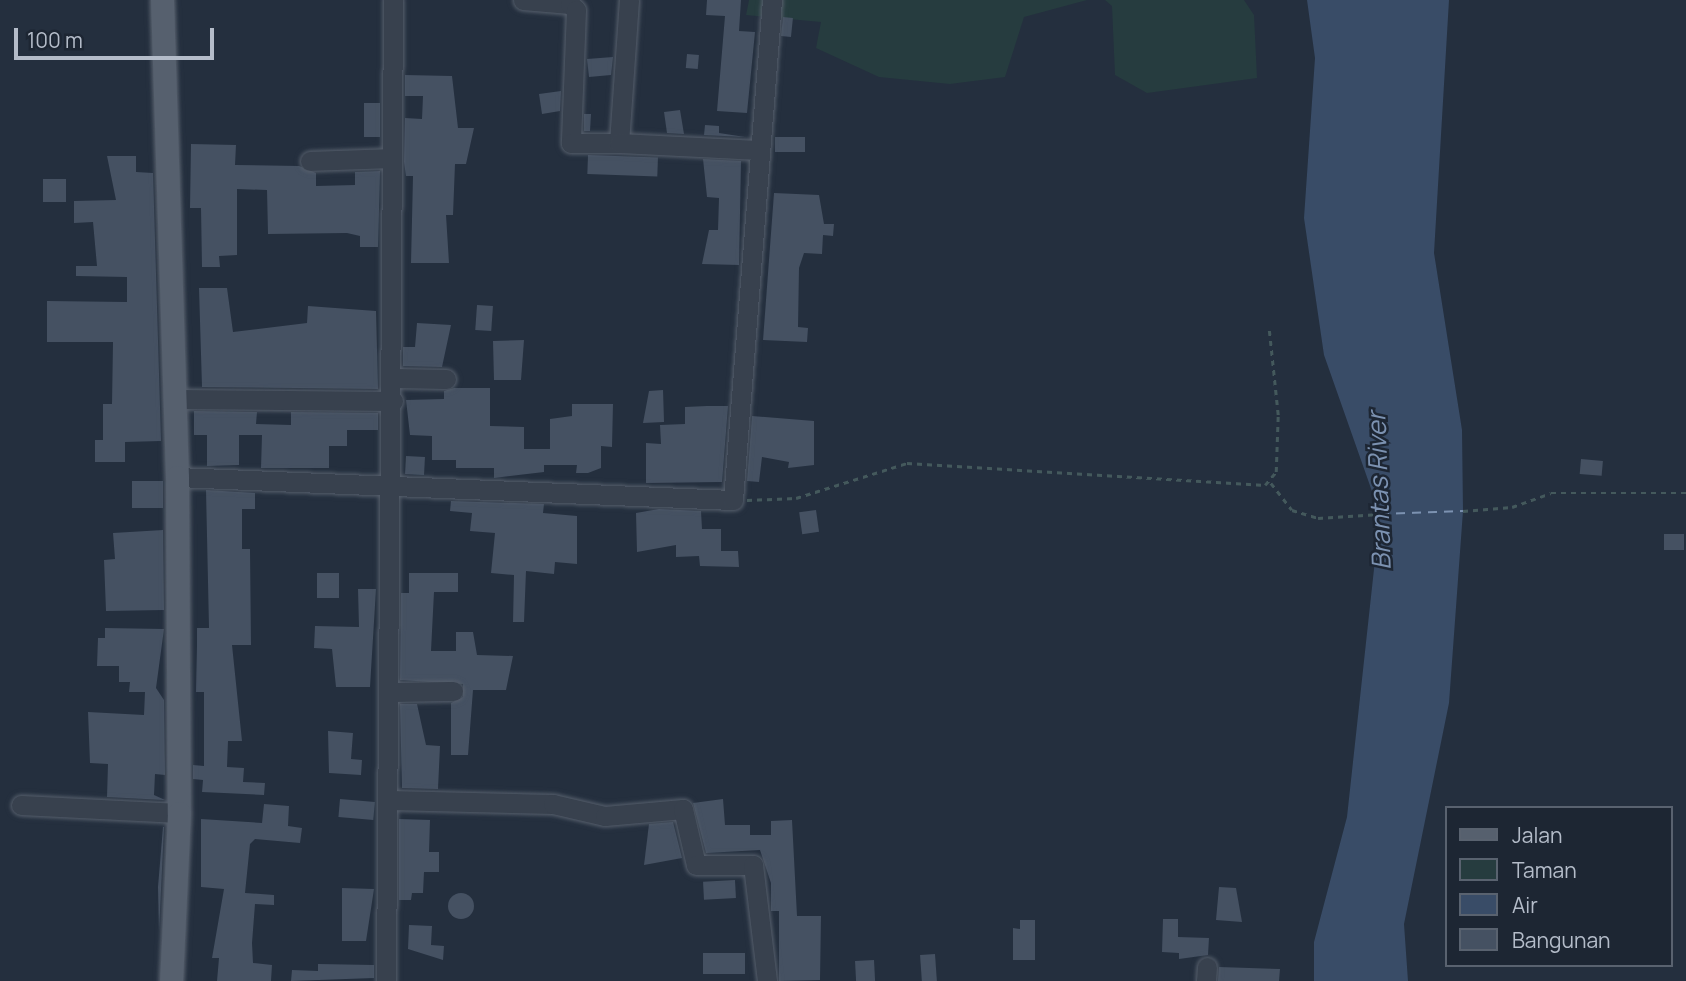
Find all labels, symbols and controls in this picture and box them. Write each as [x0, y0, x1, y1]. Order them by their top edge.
scale bar [18, 14, 217, 58]
text: 100 m [27, 26, 83, 54]
water label: Brantas River [1361, 411, 1397, 571]
legend [1444, 806, 1672, 967]
text: Jalan [1512, 821, 1562, 849]
text: Taman [1512, 856, 1577, 884]
text: Air [1512, 891, 1538, 919]
text: Bangunan [1512, 926, 1611, 954]

